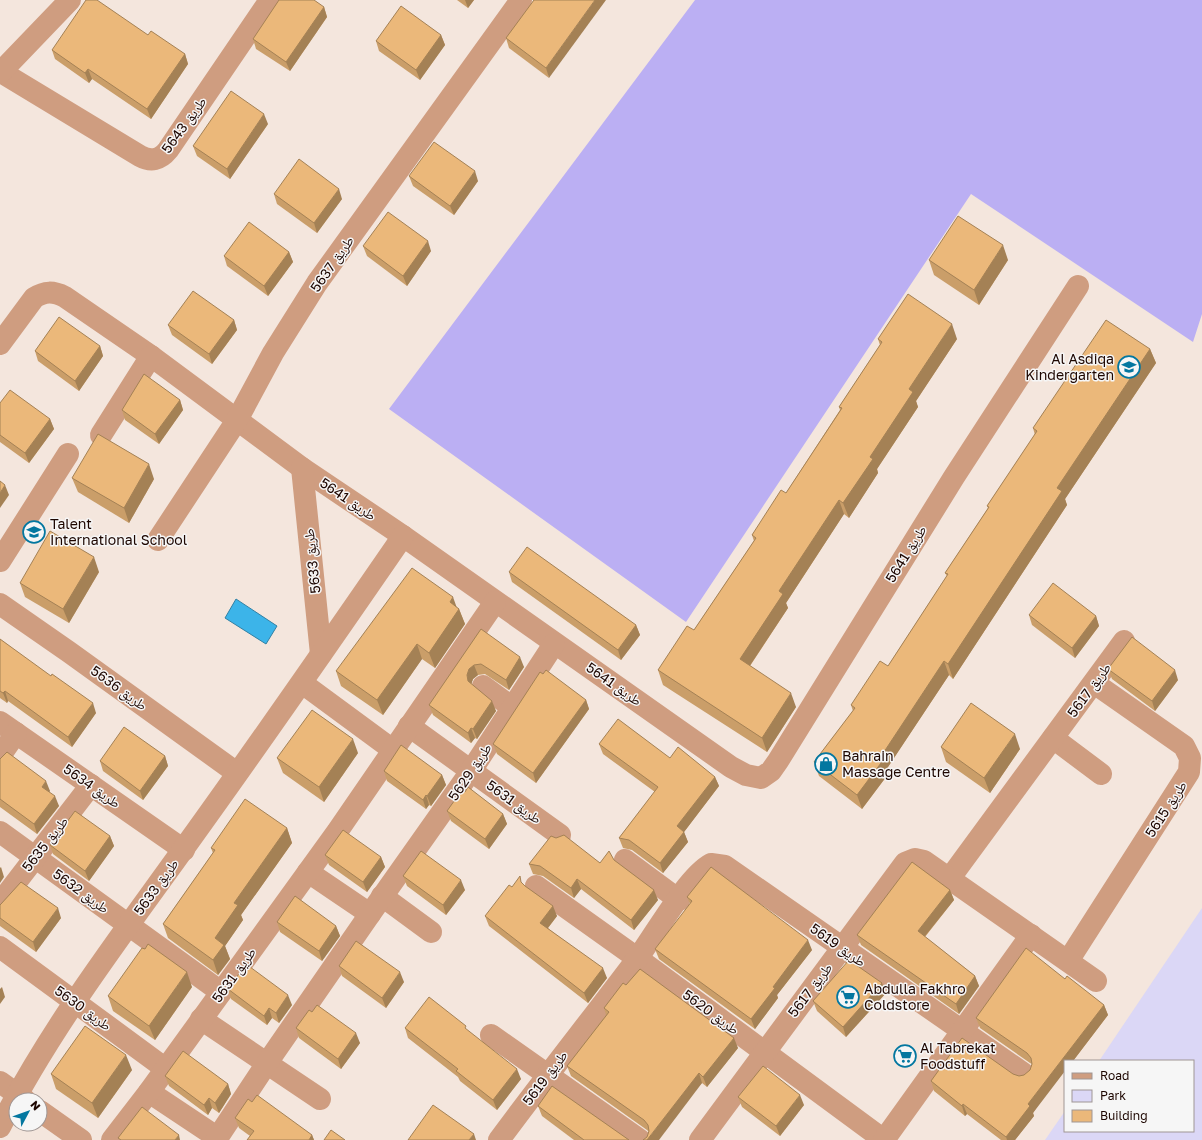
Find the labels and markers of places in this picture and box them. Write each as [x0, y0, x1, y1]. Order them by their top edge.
place label: Al Asdiqa Kindergarten [1025, 350, 1114, 383]
school or university icon: Al Asdiqa Kindergarten [1116, 354, 1142, 380]
place label: Talent International School [50, 515, 187, 548]
school or university icon: Talent International School [21, 519, 47, 545]
place label: Bahrain Massage Centre [842, 747, 950, 780]
shop icon: Bahrain Massage Centre [813, 751, 839, 777]
place label: Abdulla Fakhro Coldstore [864, 980, 966, 1013]
supermarket icon: Abdulla Fakhro Coldstore [835, 984, 861, 1010]
place label: Al Tabrekat Foodstuff [920, 1039, 996, 1072]
supermarket icon: Al Tabrekat Foodstuff [892, 1043, 918, 1069]

